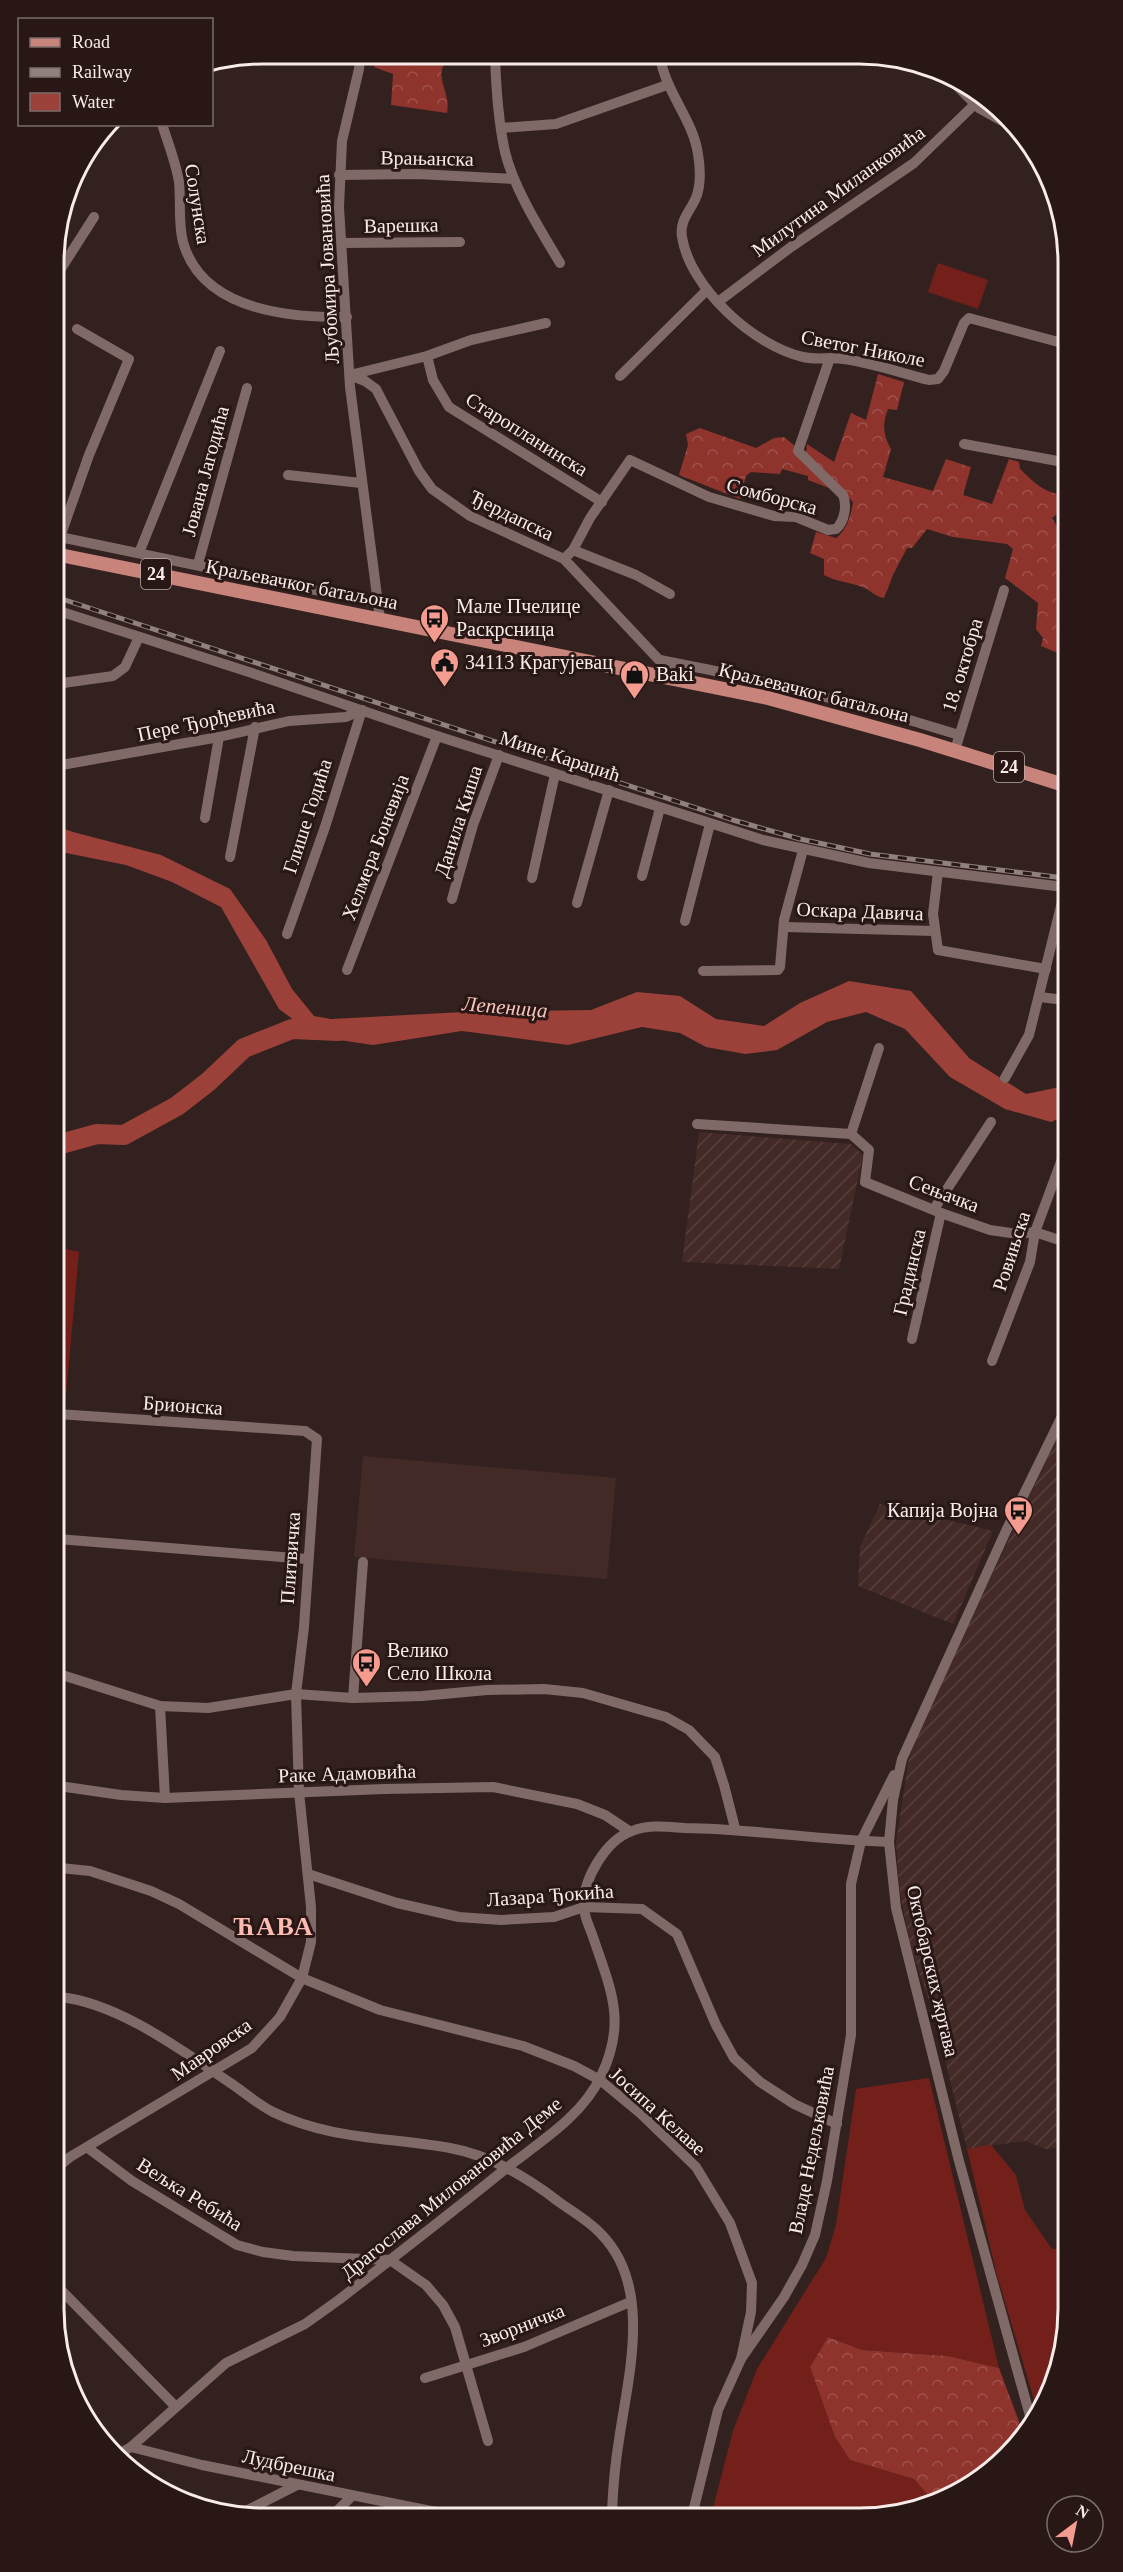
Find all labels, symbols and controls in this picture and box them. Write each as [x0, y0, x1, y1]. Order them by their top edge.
legend [18, 18, 213, 126]
text: Road [72, 32, 110, 52]
text: Railway [72, 62, 132, 82]
text: Water [72, 92, 115, 112]
street label: Милутина Миланковића [747, 121, 929, 262]
street label: Врањанска [380, 146, 474, 171]
street label: Солунска [180, 162, 215, 246]
street label: Љубомира Јовановића [311, 173, 344, 364]
street label: Варешка [363, 213, 439, 238]
street label: Светог Николе [799, 325, 927, 371]
street label: Старопланинска [461, 388, 592, 481]
street label: Јована Јагодића [177, 403, 234, 539]
street label: Сомборска [724, 473, 820, 520]
street label: Ђердапска [466, 485, 558, 546]
street label: Краљевачког батаљона [204, 555, 400, 614]
road number: 24 [141, 559, 171, 589]
place label: Мале Пчелице Раскрсница [456, 595, 580, 641]
bus stop icon: Мале Пчелице Раскрсница [419, 602, 451, 644]
street label: 18. октобра [937, 615, 988, 715]
public building icon: 34113 Крагујевац [428, 646, 460, 688]
place label: 34113 Крагујевац [465, 651, 613, 674]
shop icon: Baki [619, 658, 651, 700]
street label: Краљевачког батаљона [716, 658, 912, 727]
place label: Baki [656, 663, 694, 685]
street label: Пере Ђорђевића [135, 695, 277, 746]
street label: Мине Караџић [497, 726, 623, 787]
road number: 24 [994, 752, 1024, 782]
street label: Глише Годића [278, 756, 337, 876]
street label: Данила Киша [430, 762, 487, 880]
street label: Хелмера Боневија [337, 771, 414, 923]
street label: Оскара Давича [796, 898, 924, 925]
water label: Лепеница [460, 991, 549, 1023]
street label: Сењачка [906, 1170, 982, 1216]
street label: Ровињска [988, 1208, 1034, 1294]
street label: Градинска [888, 1227, 931, 1318]
street label: Брионска [142, 1391, 224, 1420]
bus stop icon: Капија Војна [1003, 1494, 1035, 1536]
place label: Капија Војна [887, 1499, 998, 1522]
street label: Плитвичка [276, 1511, 304, 1605]
place label: Велико Село Школа [387, 1639, 492, 1684]
bus stop icon: Велико Село Школа [350, 1646, 382, 1688]
street label: Раке Адамовића [278, 1760, 417, 1787]
street label: Лазара Ђокића [486, 1880, 615, 1911]
street label: Октобарских жртава [902, 1883, 963, 2059]
district label: ЋАВА [233, 1912, 314, 1941]
street label: Мавровска [167, 2013, 256, 2085]
street label: Јосипа Келаве [606, 2062, 710, 2160]
street label: Владе Недељковића [784, 2064, 839, 2236]
street label: Драгослава Миловановића Деме [336, 2092, 566, 2285]
street label: Вељка Ребића [133, 2153, 247, 2235]
street label: Зворничка [476, 2299, 568, 2352]
street label: Лудбрешка [240, 2444, 338, 2487]
north arrow [1045, 2494, 1105, 2554]
text: N [1073, 2501, 1092, 2522]

